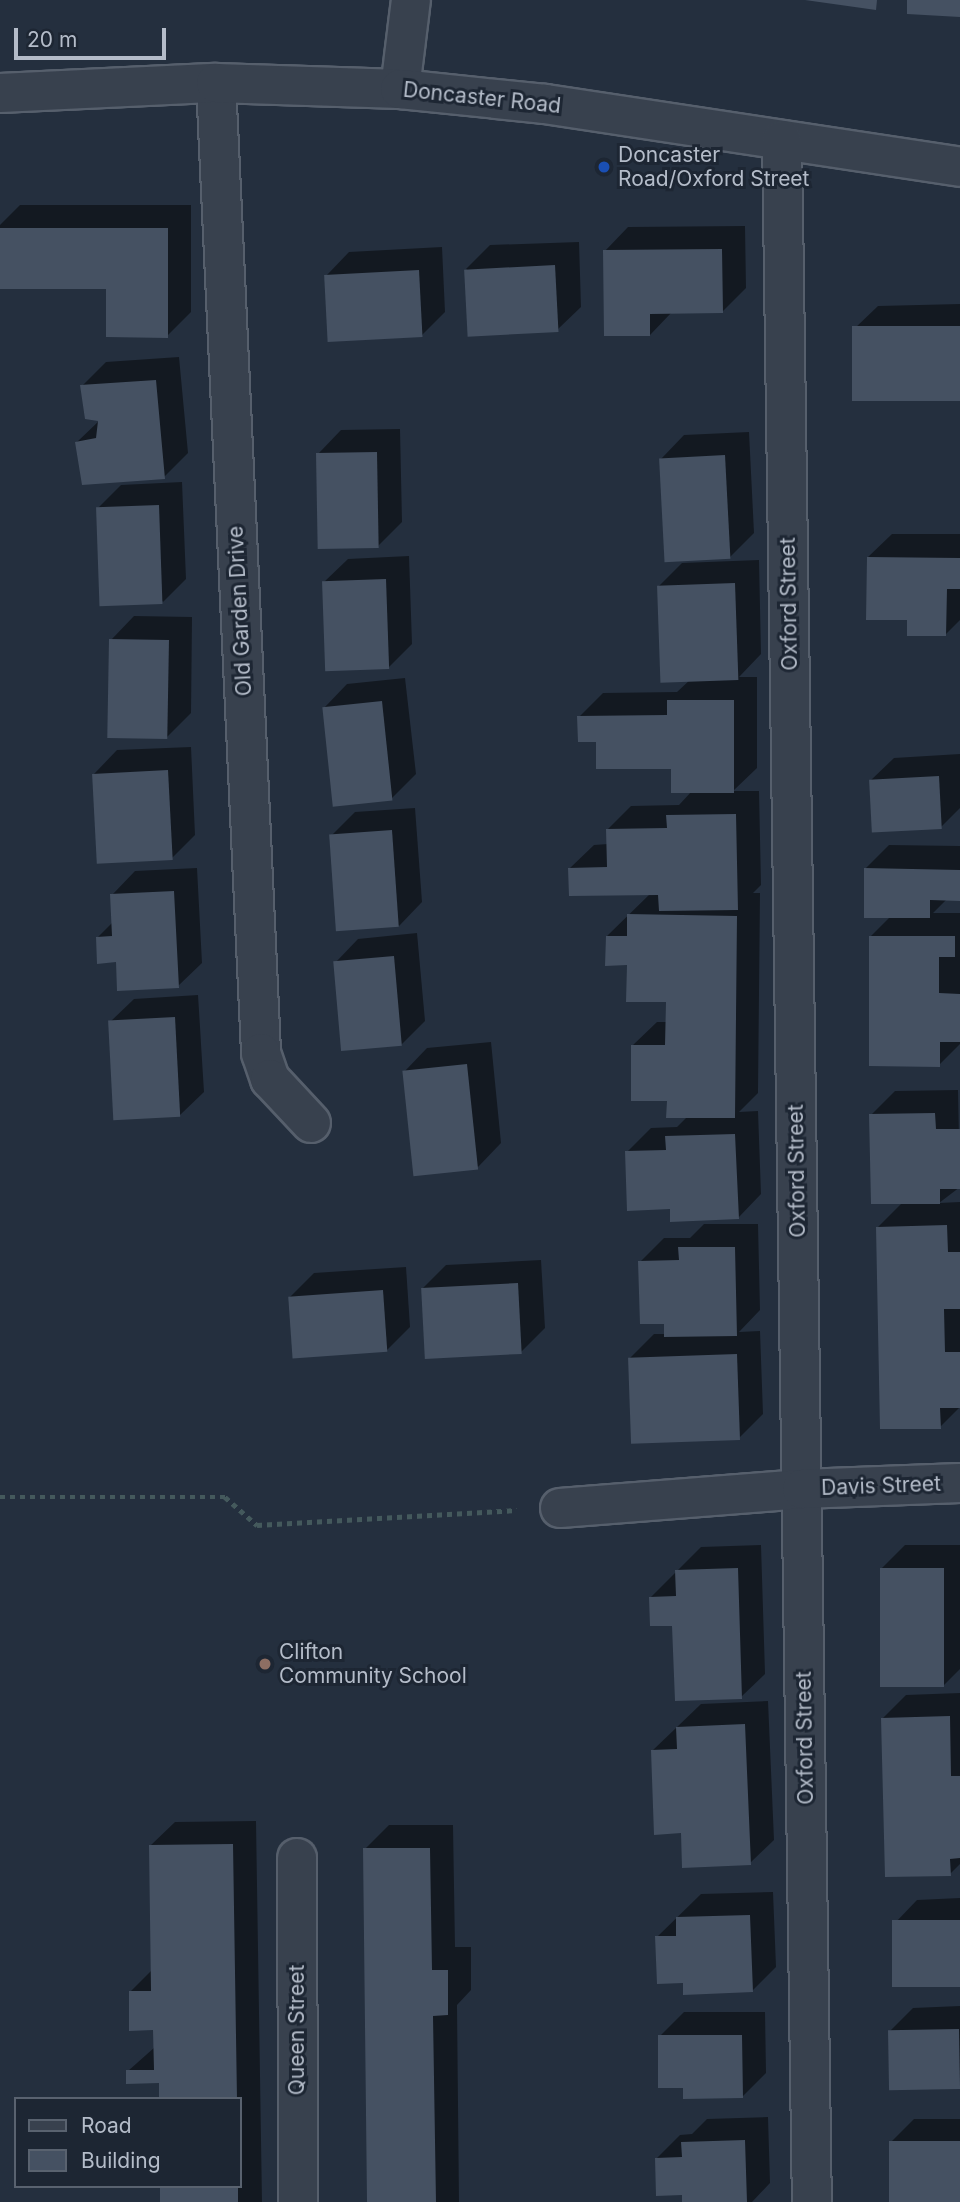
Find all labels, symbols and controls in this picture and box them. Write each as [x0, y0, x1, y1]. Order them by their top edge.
scale bar [18, 14, 170, 58]
text: 20 m [27, 27, 77, 52]
street label: Doncaster Road [402, 77, 562, 119]
place label: Doncaster Road/Oxford Street [618, 142, 809, 192]
marker: Doncaster Road/Oxford Street [596, 159, 612, 175]
street label: Old Garden Drive [223, 525, 257, 697]
street label: Oxford Street [775, 537, 803, 671]
street label: Oxford Street [783, 1104, 811, 1238]
street label: Davis Street [821, 1471, 941, 1501]
place label: Clifton Community School [279, 1639, 467, 1689]
marker: Clifton Community School [257, 1656, 273, 1672]
street label: Oxford Street [791, 1671, 819, 1805]
street label: Queen Street [284, 1965, 310, 2095]
legend [14, 2097, 242, 2188]
text: Road [81, 2113, 132, 2138]
text: Building [81, 2148, 161, 2173]

